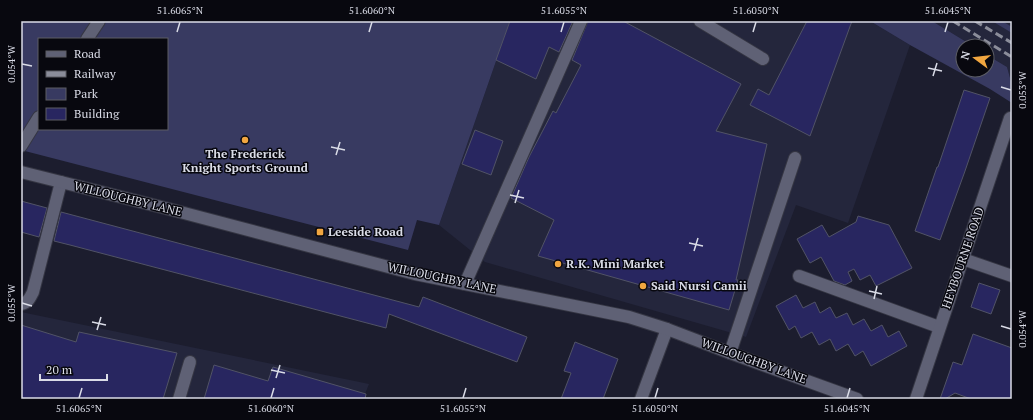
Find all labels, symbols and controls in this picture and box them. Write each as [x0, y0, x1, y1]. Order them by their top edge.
text: 51.6065°N [157, 4, 204, 17]
text: 51.6060°N [349, 4, 396, 17]
text: 51.6055°N [541, 4, 588, 17]
text: 51.6050°N [733, 4, 780, 17]
text: 51.6045°N [925, 4, 972, 17]
legend [38, 38, 168, 130]
north arrow [955, 38, 995, 78]
text: 0.054°W [5, 45, 18, 83]
text: Road [74, 46, 101, 61]
text: N [957, 49, 973, 61]
text: Railway [74, 66, 117, 81]
text: 0.053°W [1016, 71, 1029, 109]
text: Park [74, 86, 99, 101]
text: Building [74, 106, 120, 121]
marker: The Frederick Knight Sports Ground [240, 135, 250, 145]
place label: The Frederick Knight Sports Ground [182, 146, 309, 175]
street label: WILLOUGHBY LANE [73, 178, 184, 219]
street label: HEYBOURNE ROAD [938, 205, 987, 311]
place label: Leeside Road [328, 224, 404, 239]
marker: Leeside Road [315, 227, 325, 237]
place label: R.K. Mini Market [566, 256, 664, 271]
street label: WILLOUGHBY LANE [386, 259, 498, 296]
marker: R.K. Mini Market [553, 259, 563, 269]
place label: Said Nursi Camii [651, 278, 747, 293]
marker: Said Nursi Camii [638, 281, 648, 291]
text: 0.055°W [5, 284, 18, 322]
text: 0.054°W [1016, 310, 1029, 348]
street label: WILLOUGHBY LANE [700, 335, 809, 387]
scale bar [40, 356, 107, 382]
text: 20 m [46, 362, 73, 377]
text: 51.6065°N [56, 402, 103, 415]
text: 51.6060°N [248, 402, 295, 415]
text: 51.6055°N [440, 402, 487, 415]
text: 51.6050°N [632, 402, 679, 415]
text: 51.6045°N [824, 402, 871, 415]

